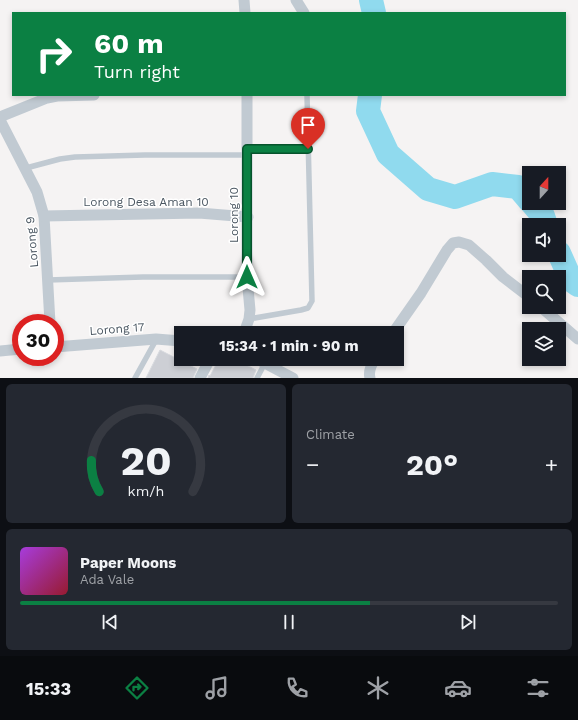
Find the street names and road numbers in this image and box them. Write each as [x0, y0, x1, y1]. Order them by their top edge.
street label: Lorong 10 [227, 187, 241, 243]
street label: Lorong Desa Aman 10 [83, 195, 209, 209]
street label: Lorong 9 [23, 216, 41, 268]
street label: Lorong 17 [89, 320, 145, 338]

